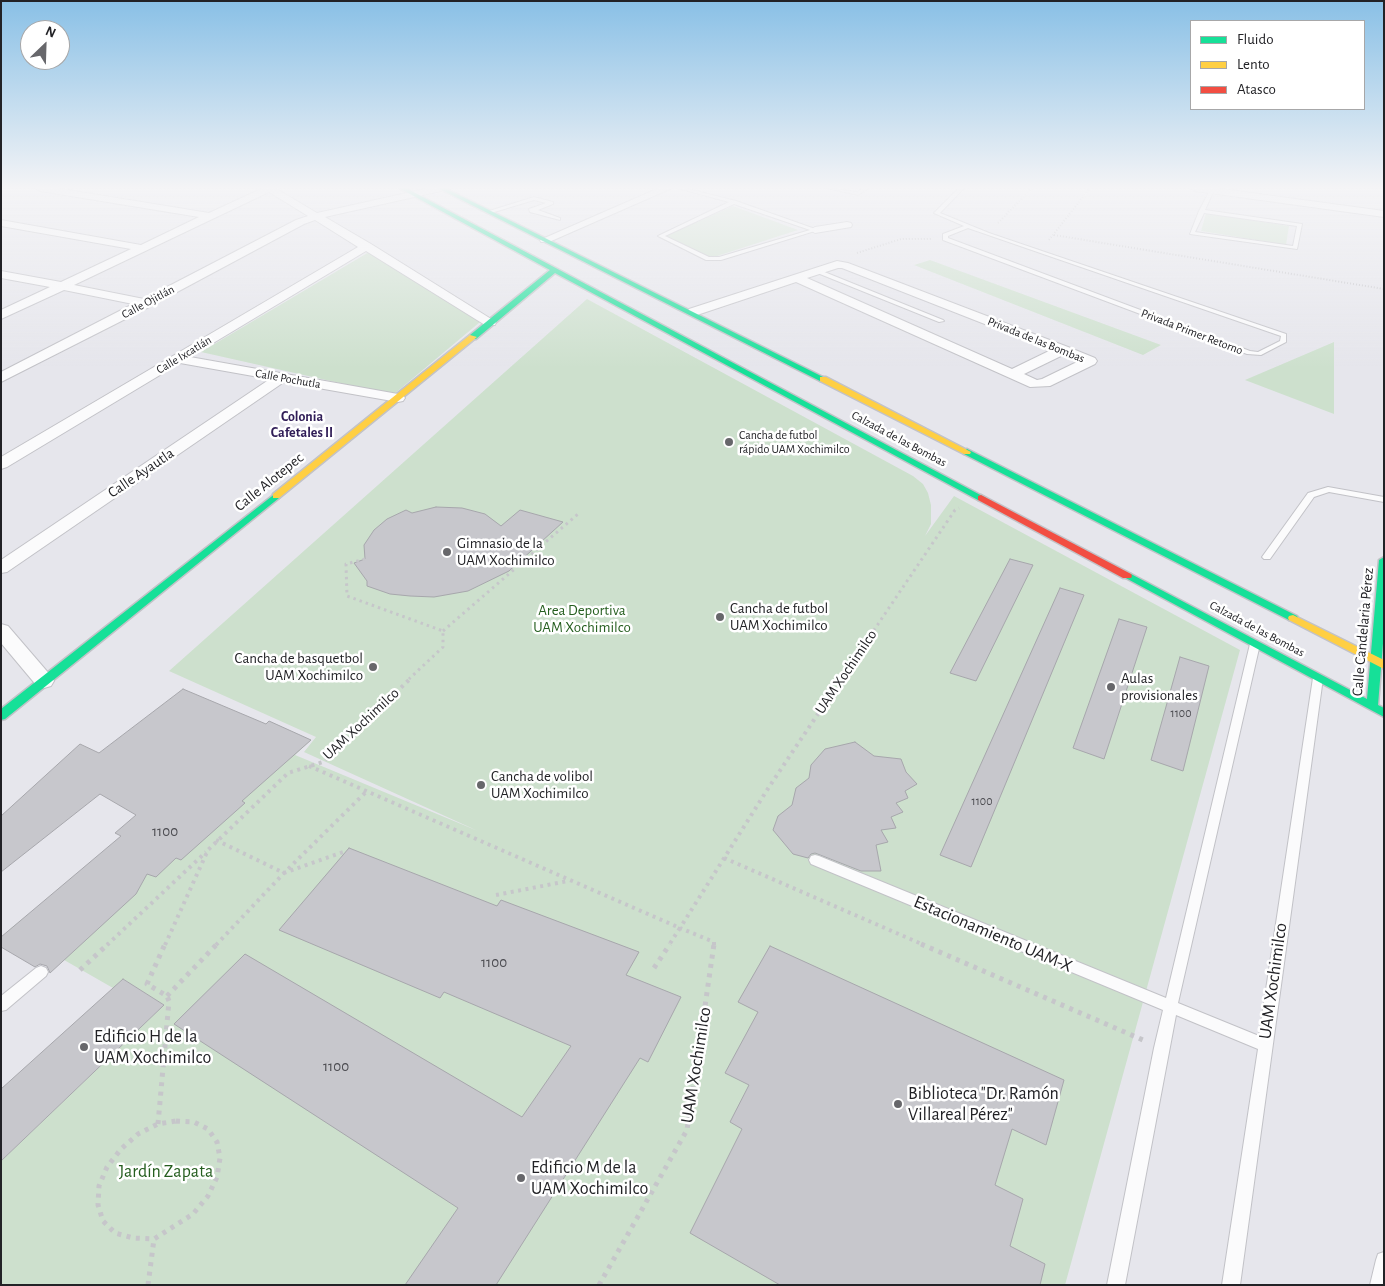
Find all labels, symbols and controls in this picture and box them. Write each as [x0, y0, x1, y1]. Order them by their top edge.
north arrow [20, 20, 70, 70]
legend [1190, 20, 1365, 110]
text: N [43, 24, 58, 41]
text: Fluido [1237, 32, 1274, 47]
text: Lento [1237, 57, 1270, 72]
text: Atasco [1237, 82, 1276, 97]
street label: Calle Ojitlán [119, 282, 177, 322]
street label: Privada Primer Retorno [1139, 306, 1245, 358]
street label: Privada de las Bombas [985, 314, 1087, 366]
street label: Calle Ixcatlán [154, 333, 214, 377]
street label: Calle Pochutla [254, 366, 322, 392]
street label: Calzada de las Bombas [849, 408, 949, 470]
district label: Colonia Cafetales II [271, 409, 333, 442]
place label: Cancha de futbol rápido UAM Xochimilco [739, 428, 850, 456]
marker: Cancha de futbol rápido UAM Xochimilco [723, 436, 735, 448]
street label: Calle Ayautla [104, 444, 178, 502]
street label: Calle Alotepec [231, 449, 307, 515]
place label: Gimnasio de la UAM Xochimilco [457, 534, 555, 569]
marker: Gimnasio de la UAM Xochimilco [441, 546, 453, 558]
street label: Calle Candelaria Pérez [1348, 567, 1378, 697]
street label: Calzada de las Bombas [1207, 598, 1307, 660]
place label: Cancha de futbol UAM Xochimilco [730, 599, 828, 634]
park label: Area Deportiva UAM Xochimilco [533, 601, 631, 636]
marker: Cancha de futbol UAM Xochimilco [714, 611, 726, 623]
street label: UAM Xochimilco [811, 626, 881, 718]
place label: Cancha de basquetbol UAM Xochimilco [235, 649, 363, 684]
marker: Cancha de basquetbol UAM Xochimilco [367, 661, 379, 673]
place label: Aulas provisionales [1121, 669, 1198, 704]
marker: Aulas provisionales [1105, 681, 1117, 693]
street label: UAM Xochimilco [319, 684, 403, 764]
house number: 1100 [1171, 706, 1191, 720]
place label: Cancha de volibol UAM Xochimilco [491, 767, 593, 802]
marker: Cancha de volibol UAM Xochimilco [475, 779, 487, 791]
house number: 1100 [972, 794, 992, 808]
house number: 1100 [152, 822, 178, 840]
street label: Estacionamiento UAM-X [910, 891, 1076, 977]
street label: UAM Xochimilco [1254, 921, 1292, 1041]
house number: 1100 [481, 953, 507, 971]
street label: UAM Xochimilco [676, 1005, 716, 1125]
place label: Edificio H de la UAM Xochimilco [94, 1026, 211, 1068]
marker: Edificio H de la UAM Xochimilco [78, 1041, 90, 1053]
house number: 1100 [323, 1057, 349, 1075]
place label: Biblioteca "Dr. Ramón Villareal Pérez" [908, 1083, 1059, 1126]
marker: Biblioteca "Dr. Ramón Villareal Pérez" [892, 1098, 904, 1110]
place label: Edificio M de la UAM Xochimilco [531, 1157, 648, 1200]
park label: Jardín Zapata [119, 1161, 213, 1183]
marker: Edificio M de la UAM Xochimilco [515, 1172, 527, 1184]

